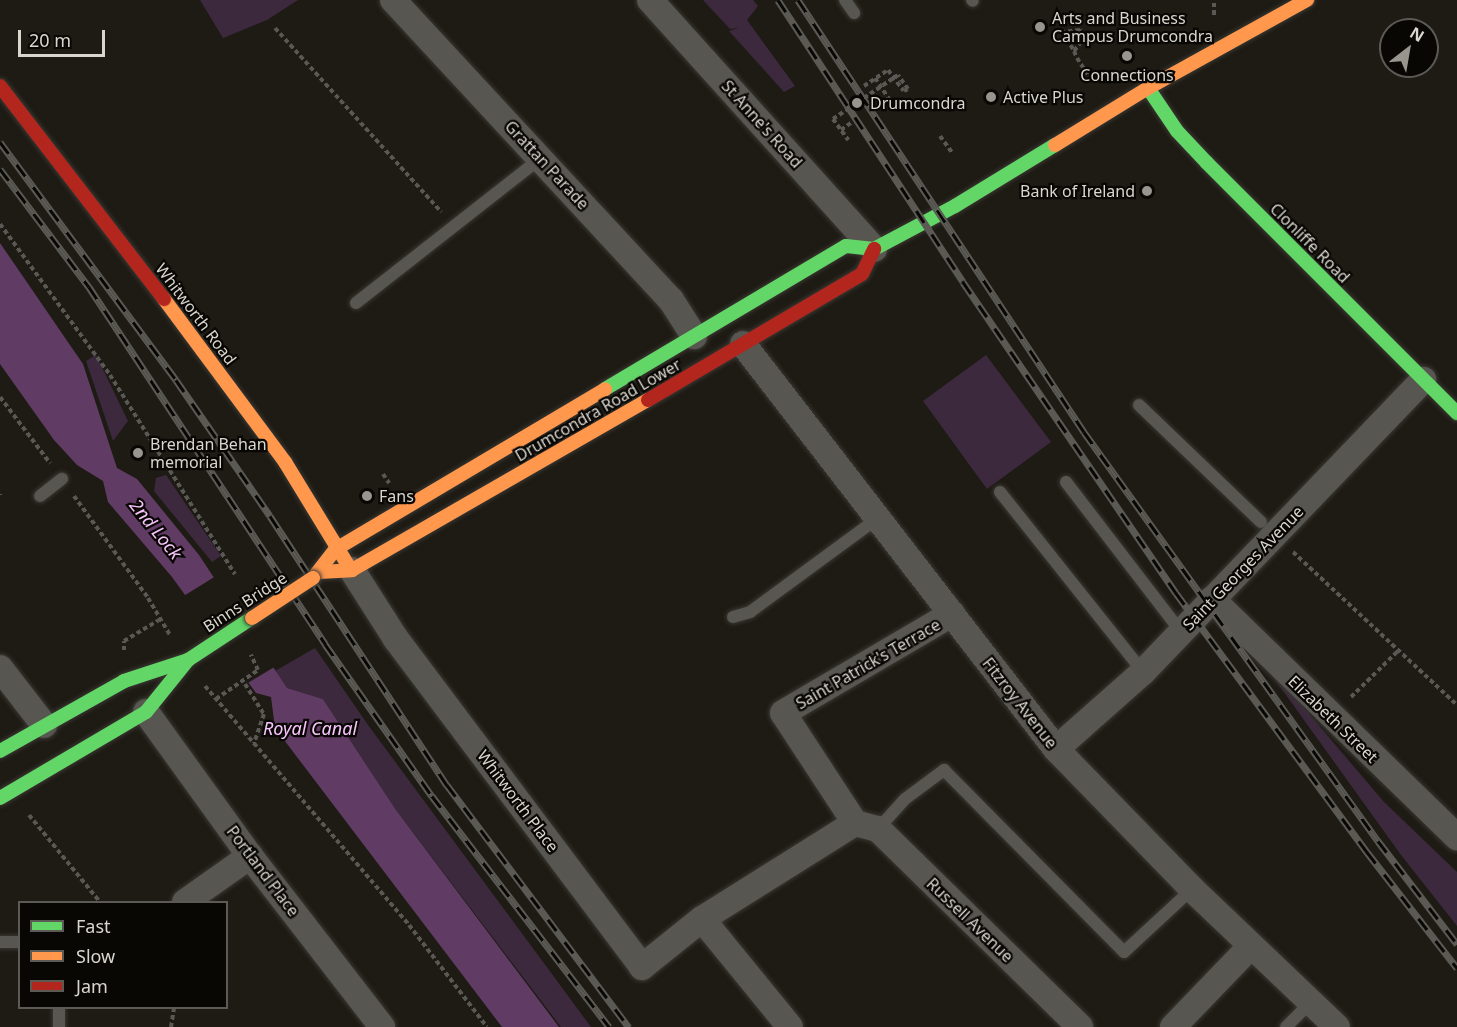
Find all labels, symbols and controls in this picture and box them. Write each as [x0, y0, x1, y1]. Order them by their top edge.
place label: Arts and Business Campus Drumcondra [1052, 8, 1213, 46]
scale bar [21, 18, 108, 56]
north arrow [1379, 18, 1439, 78]
marker: Arts and Business Campus Drumcondra [1033, 20, 1047, 34]
text: N [1406, 22, 1428, 47]
text: 20 m [29, 28, 71, 52]
marker: Connections [1120, 49, 1134, 63]
place label: Connections [1080, 65, 1174, 85]
street label: St Anne's Road [718, 76, 806, 172]
place label: Active Plus [1003, 87, 1083, 107]
marker: Active Plus [984, 90, 998, 104]
place label: Drumcondra [870, 93, 965, 113]
marker: Drumcondra [848, 94, 866, 112]
street label: Grattan Parade [501, 117, 593, 213]
place label: Bank of Ireland [1020, 181, 1135, 201]
marker: Bank of Ireland [1140, 184, 1154, 198]
street label: Clonliffe Road [1266, 199, 1354, 287]
street label: Whitworth Road [152, 260, 240, 368]
street label: Drumcondra Road Lower [512, 355, 684, 465]
place label: Brendan Behan memorial [150, 434, 267, 472]
marker: Brendan Behan memorial [131, 446, 145, 460]
place label: Fans [379, 486, 414, 506]
marker: Fans [360, 489, 374, 503]
water label: 2nd Lock [125, 495, 187, 563]
street label: Saint Georges Avenue [1179, 502, 1307, 634]
street label: Binns Bridge [200, 568, 290, 636]
street label: Saint Patrick's Terrace [792, 615, 944, 713]
street label: Fitzroy Avenue [979, 654, 1061, 752]
street label: Elizabeth Street [1284, 671, 1382, 767]
water label: Royal Canal [263, 717, 357, 739]
street label: Whitworth Place [473, 746, 563, 856]
street label: Portland Place [223, 822, 303, 920]
street label: Russell Avenue [923, 874, 1017, 966]
legend [18, 901, 228, 1009]
text: Fast [76, 914, 111, 938]
text: Slow [76, 944, 115, 968]
text: Jam [76, 974, 108, 998]

